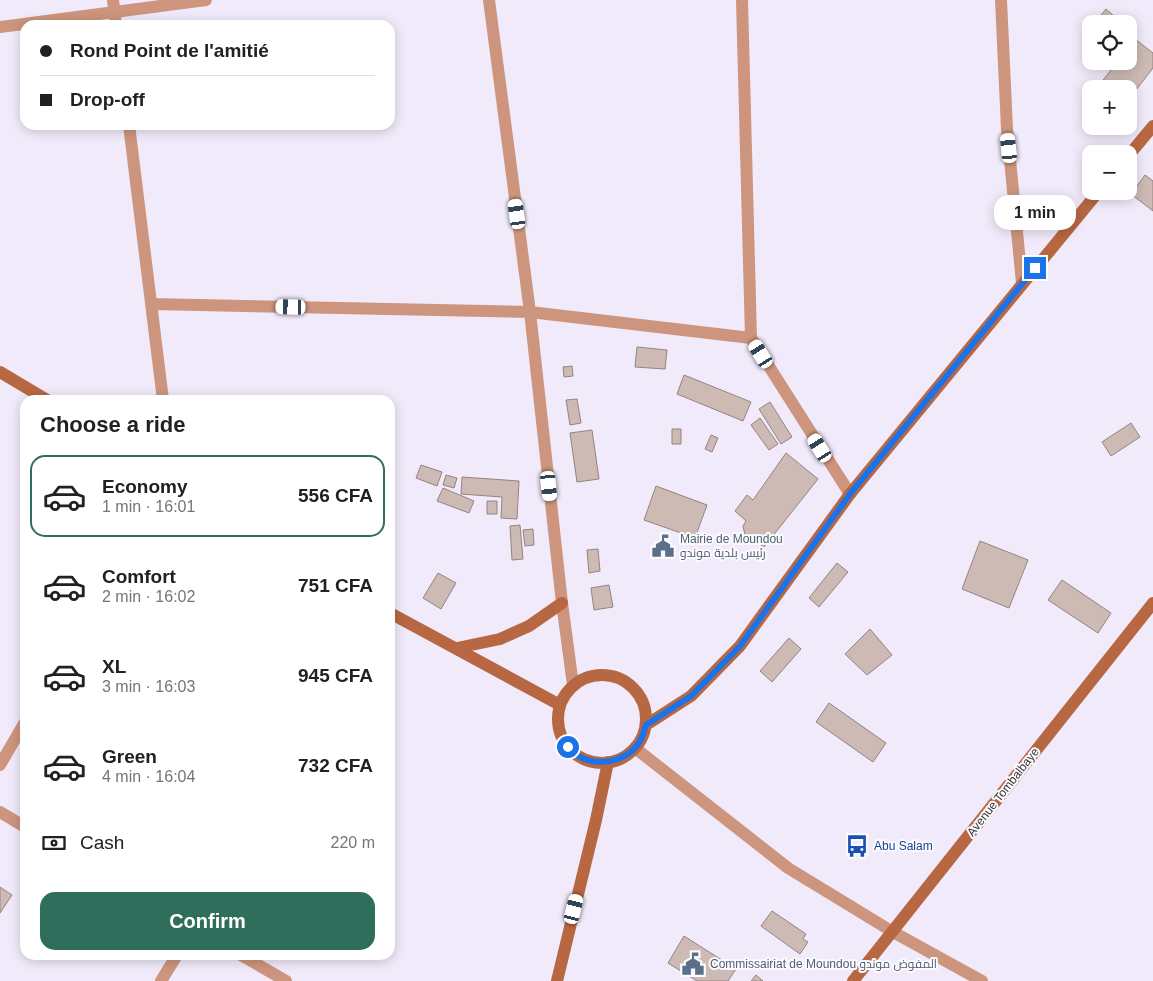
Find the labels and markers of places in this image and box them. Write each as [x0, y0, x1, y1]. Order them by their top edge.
place label: Mairie de Moundou رئيس بلدية موندو [680, 532, 783, 560]
public building icon: Mairie de Moundou رئيس بلدية موندو [650, 533, 676, 559]
bus stop icon: Abu Salam [844, 833, 870, 859]
place label: Abu Salam [874, 839, 933, 853]
public building icon: Commissairiat de Moundou المفوض موندو [680, 951, 706, 977]
place label: Commissairiat de Moundou المفوض موندو [710, 957, 937, 971]

